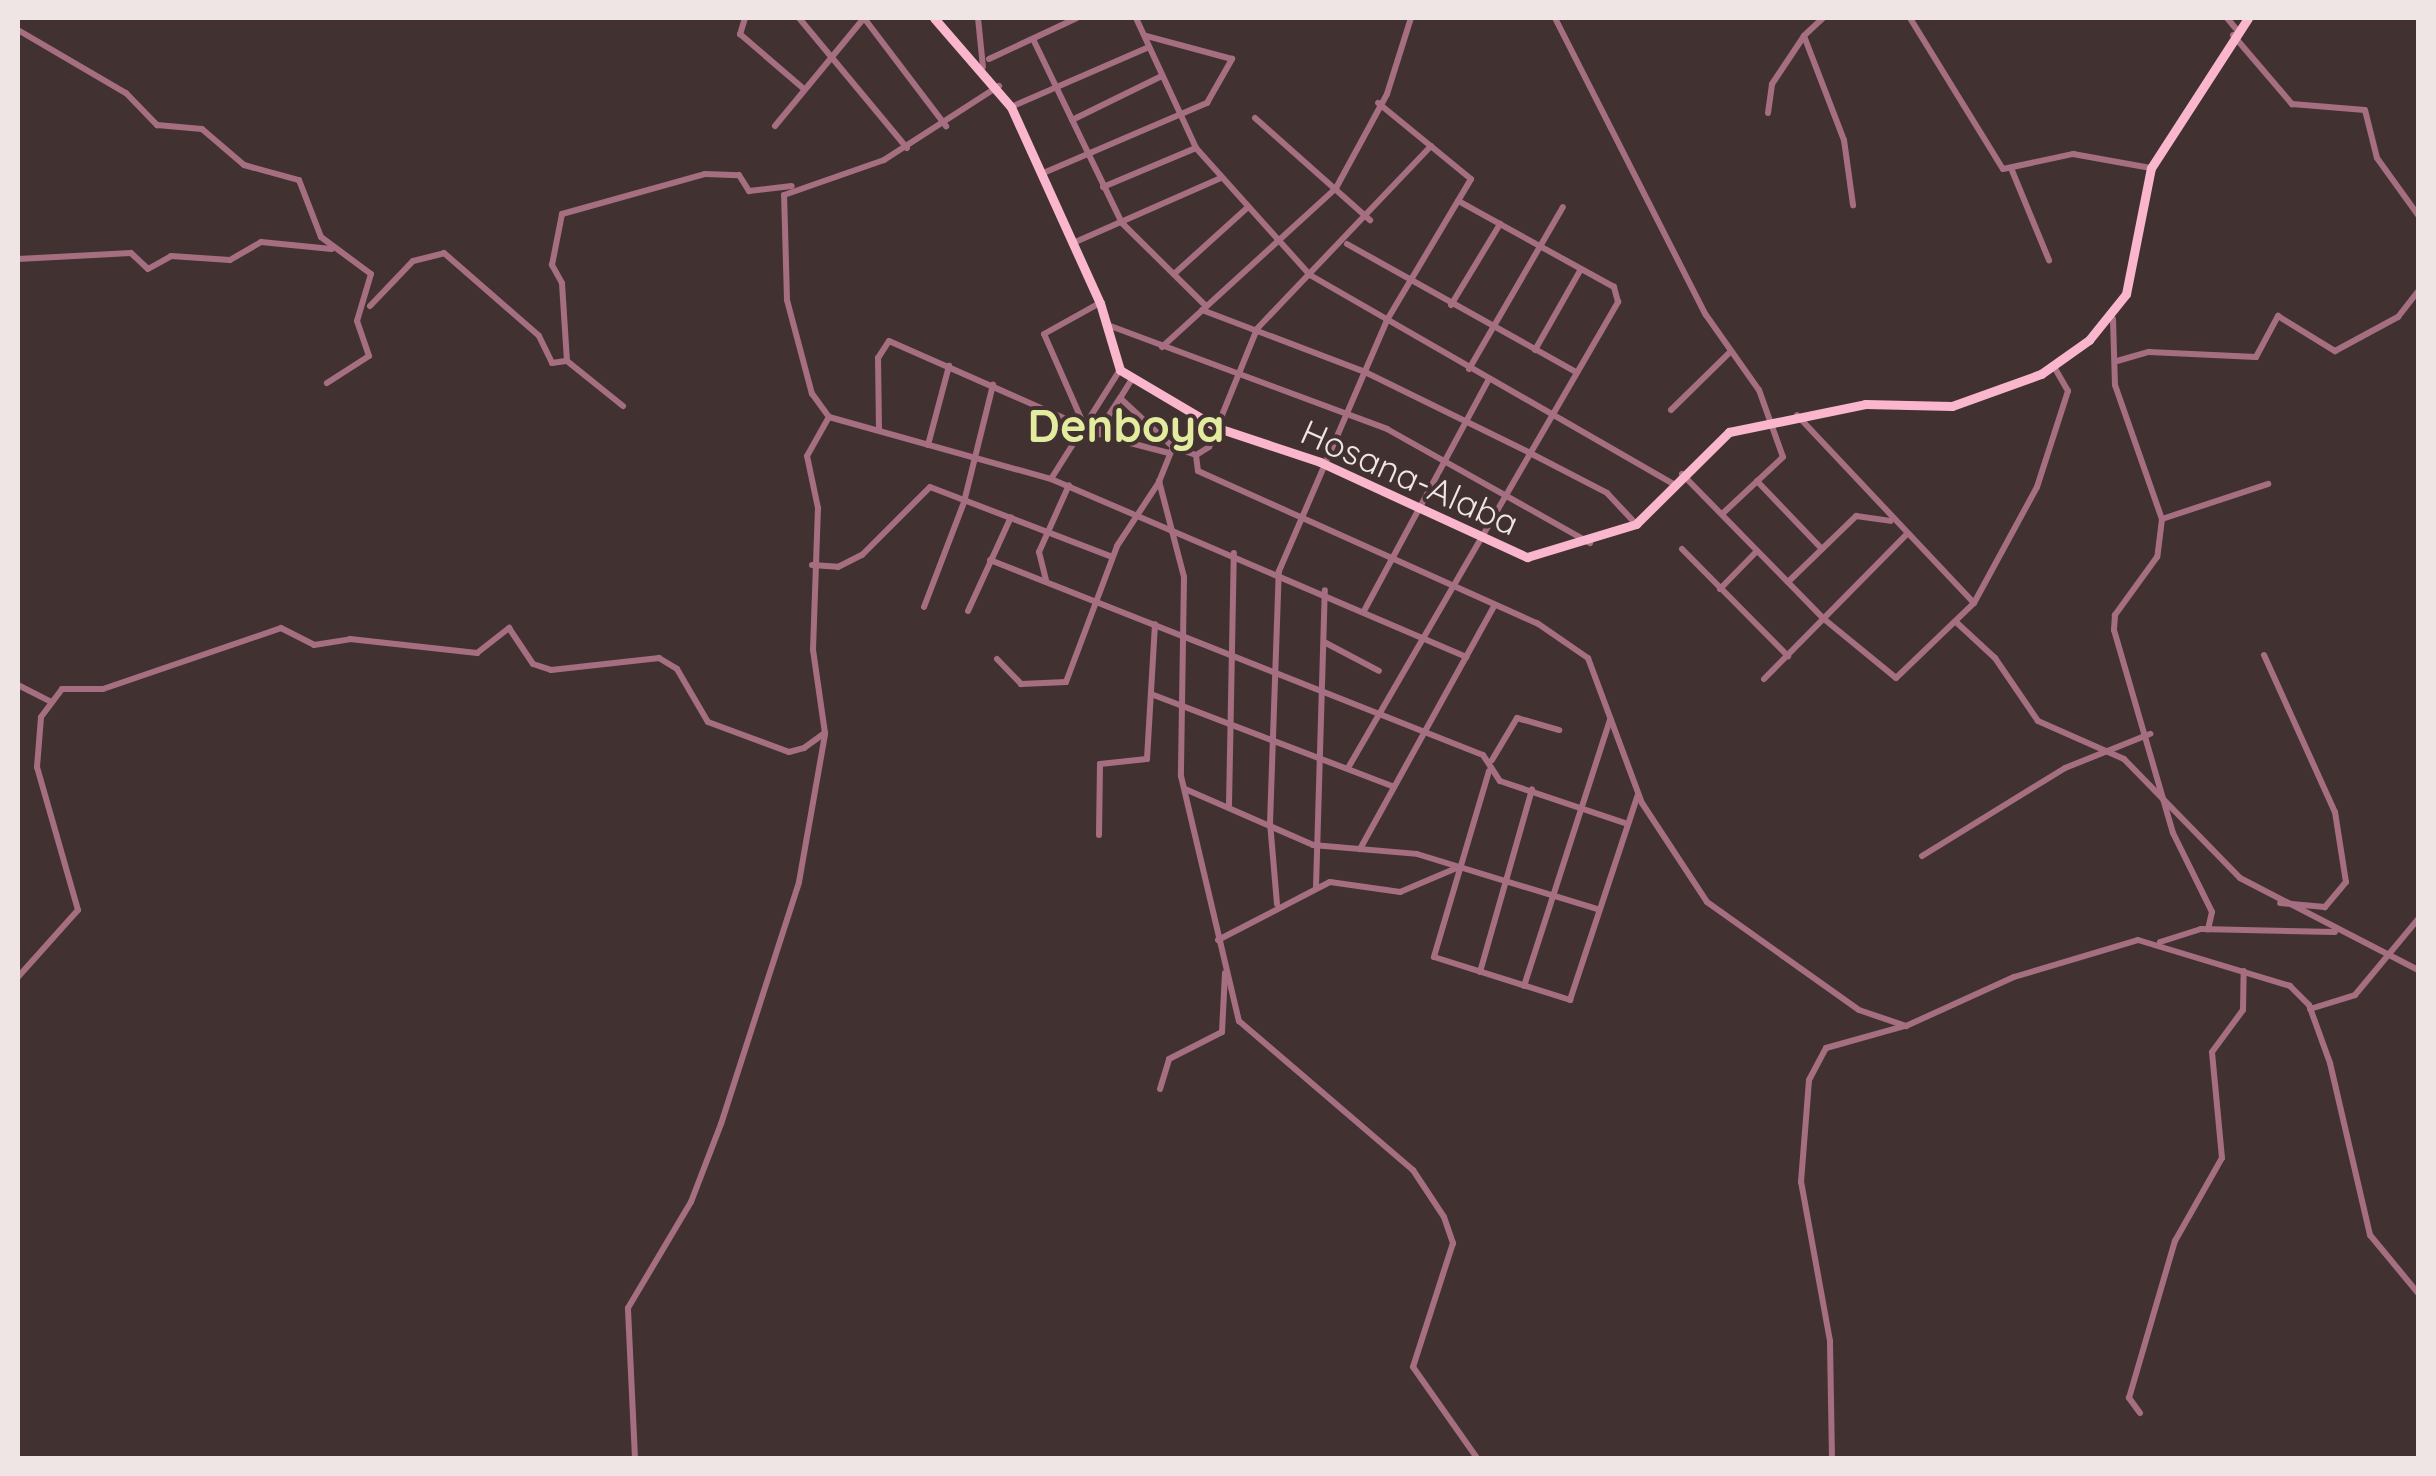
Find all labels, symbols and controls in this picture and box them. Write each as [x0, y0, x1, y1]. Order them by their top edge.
district label: Denboya [1028, 399, 1224, 453]
street label: Hosana-Alaba [1295, 410, 1525, 544]

